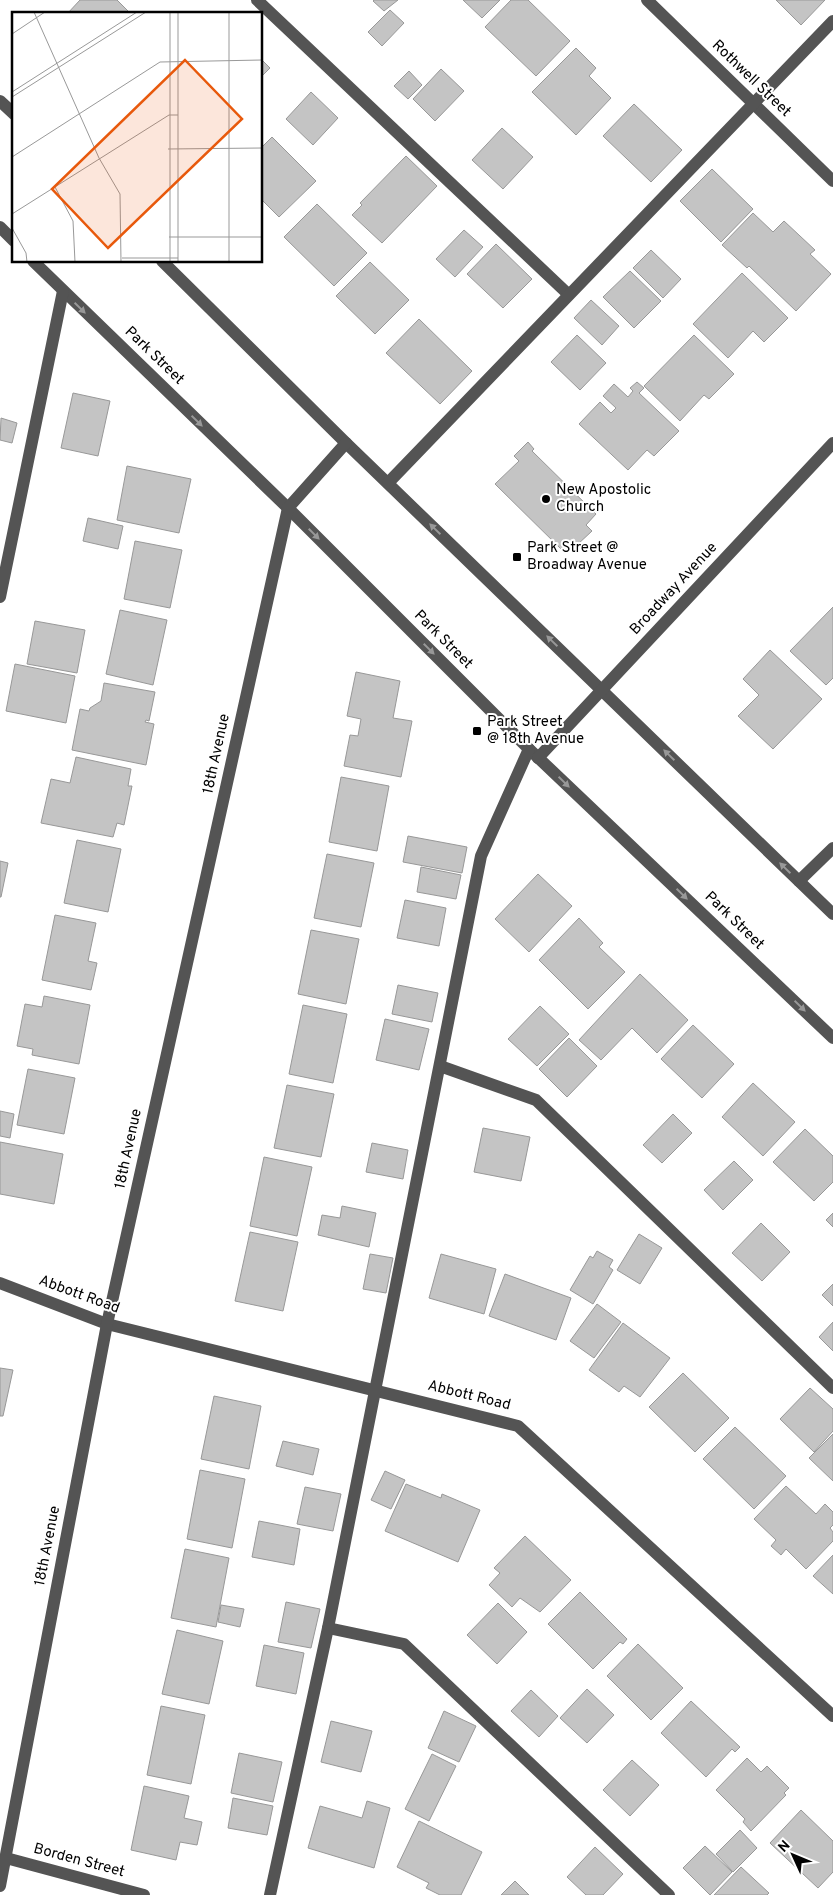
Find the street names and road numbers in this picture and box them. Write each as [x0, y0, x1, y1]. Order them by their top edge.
street label: Rothwell Street [707, 36, 795, 122]
street label: Park Street [120, 323, 188, 389]
street label: Broadway Avenue [626, 539, 722, 639]
street label: Park Street [409, 606, 477, 674]
street label: 18th Avenue [199, 712, 235, 796]
street label: Park Street [700, 888, 768, 954]
street label: 18th Avenue [111, 1107, 147, 1191]
street label: Abbott Road [36, 1272, 122, 1318]
street label: Abbott Road [426, 1377, 512, 1415]
street label: 18th Avenue [31, 1504, 65, 1588]
street label: Borden Street [31, 1840, 127, 1882]

